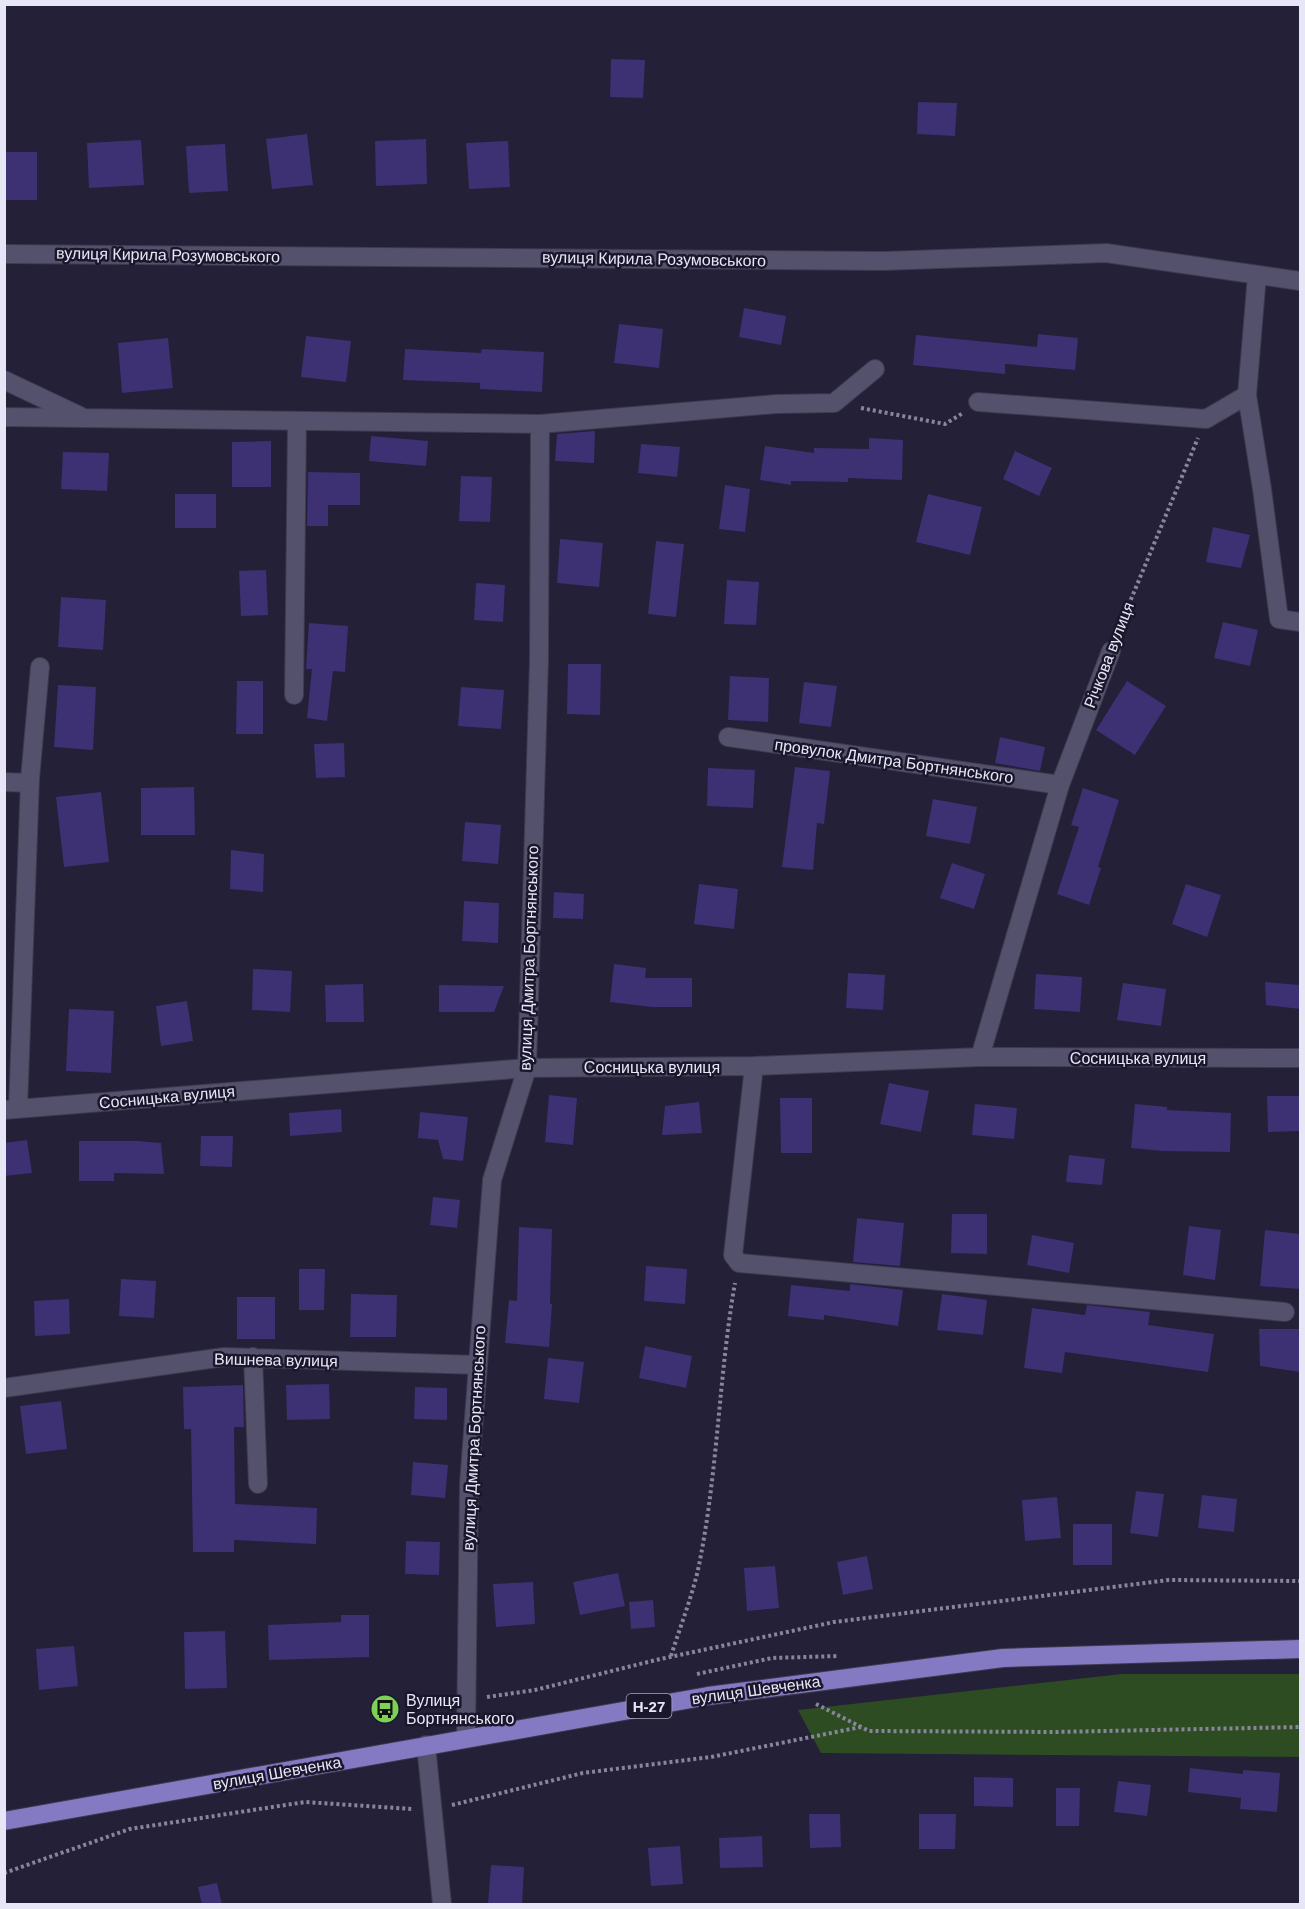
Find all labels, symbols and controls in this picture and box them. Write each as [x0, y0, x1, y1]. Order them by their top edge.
street label: вулиця Кирила Розумовського [56, 245, 280, 265]
street label: вулиця Кирила Розумовського [542, 249, 766, 269]
street label: Річкова вулиця [1081, 600, 1137, 710]
street label: провулок Дмитра Бортнянського [774, 736, 1015, 786]
street label: вулиця Дмитра Бортнянського [517, 845, 541, 1071]
street label: Сосницька вулиця [1070, 1050, 1206, 1067]
street label: Сосницька вулиця [584, 1059, 720, 1076]
street label: Сосницька вулиця [98, 1083, 236, 1111]
street label: вулиця Дмитра Бортнянського [460, 1325, 488, 1551]
street label: Вишнева вулиця [214, 1350, 338, 1370]
street label: вулиця Шевченка [690, 1673, 822, 1707]
place label: Вулиця Бортнянського [406, 1692, 515, 1727]
bus stop icon: Вулиця Бортнянського [369, 1693, 401, 1725]
road number: Н-27 [626, 1694, 672, 1718]
street label: вулиця Шевченка [212, 1753, 343, 1793]

